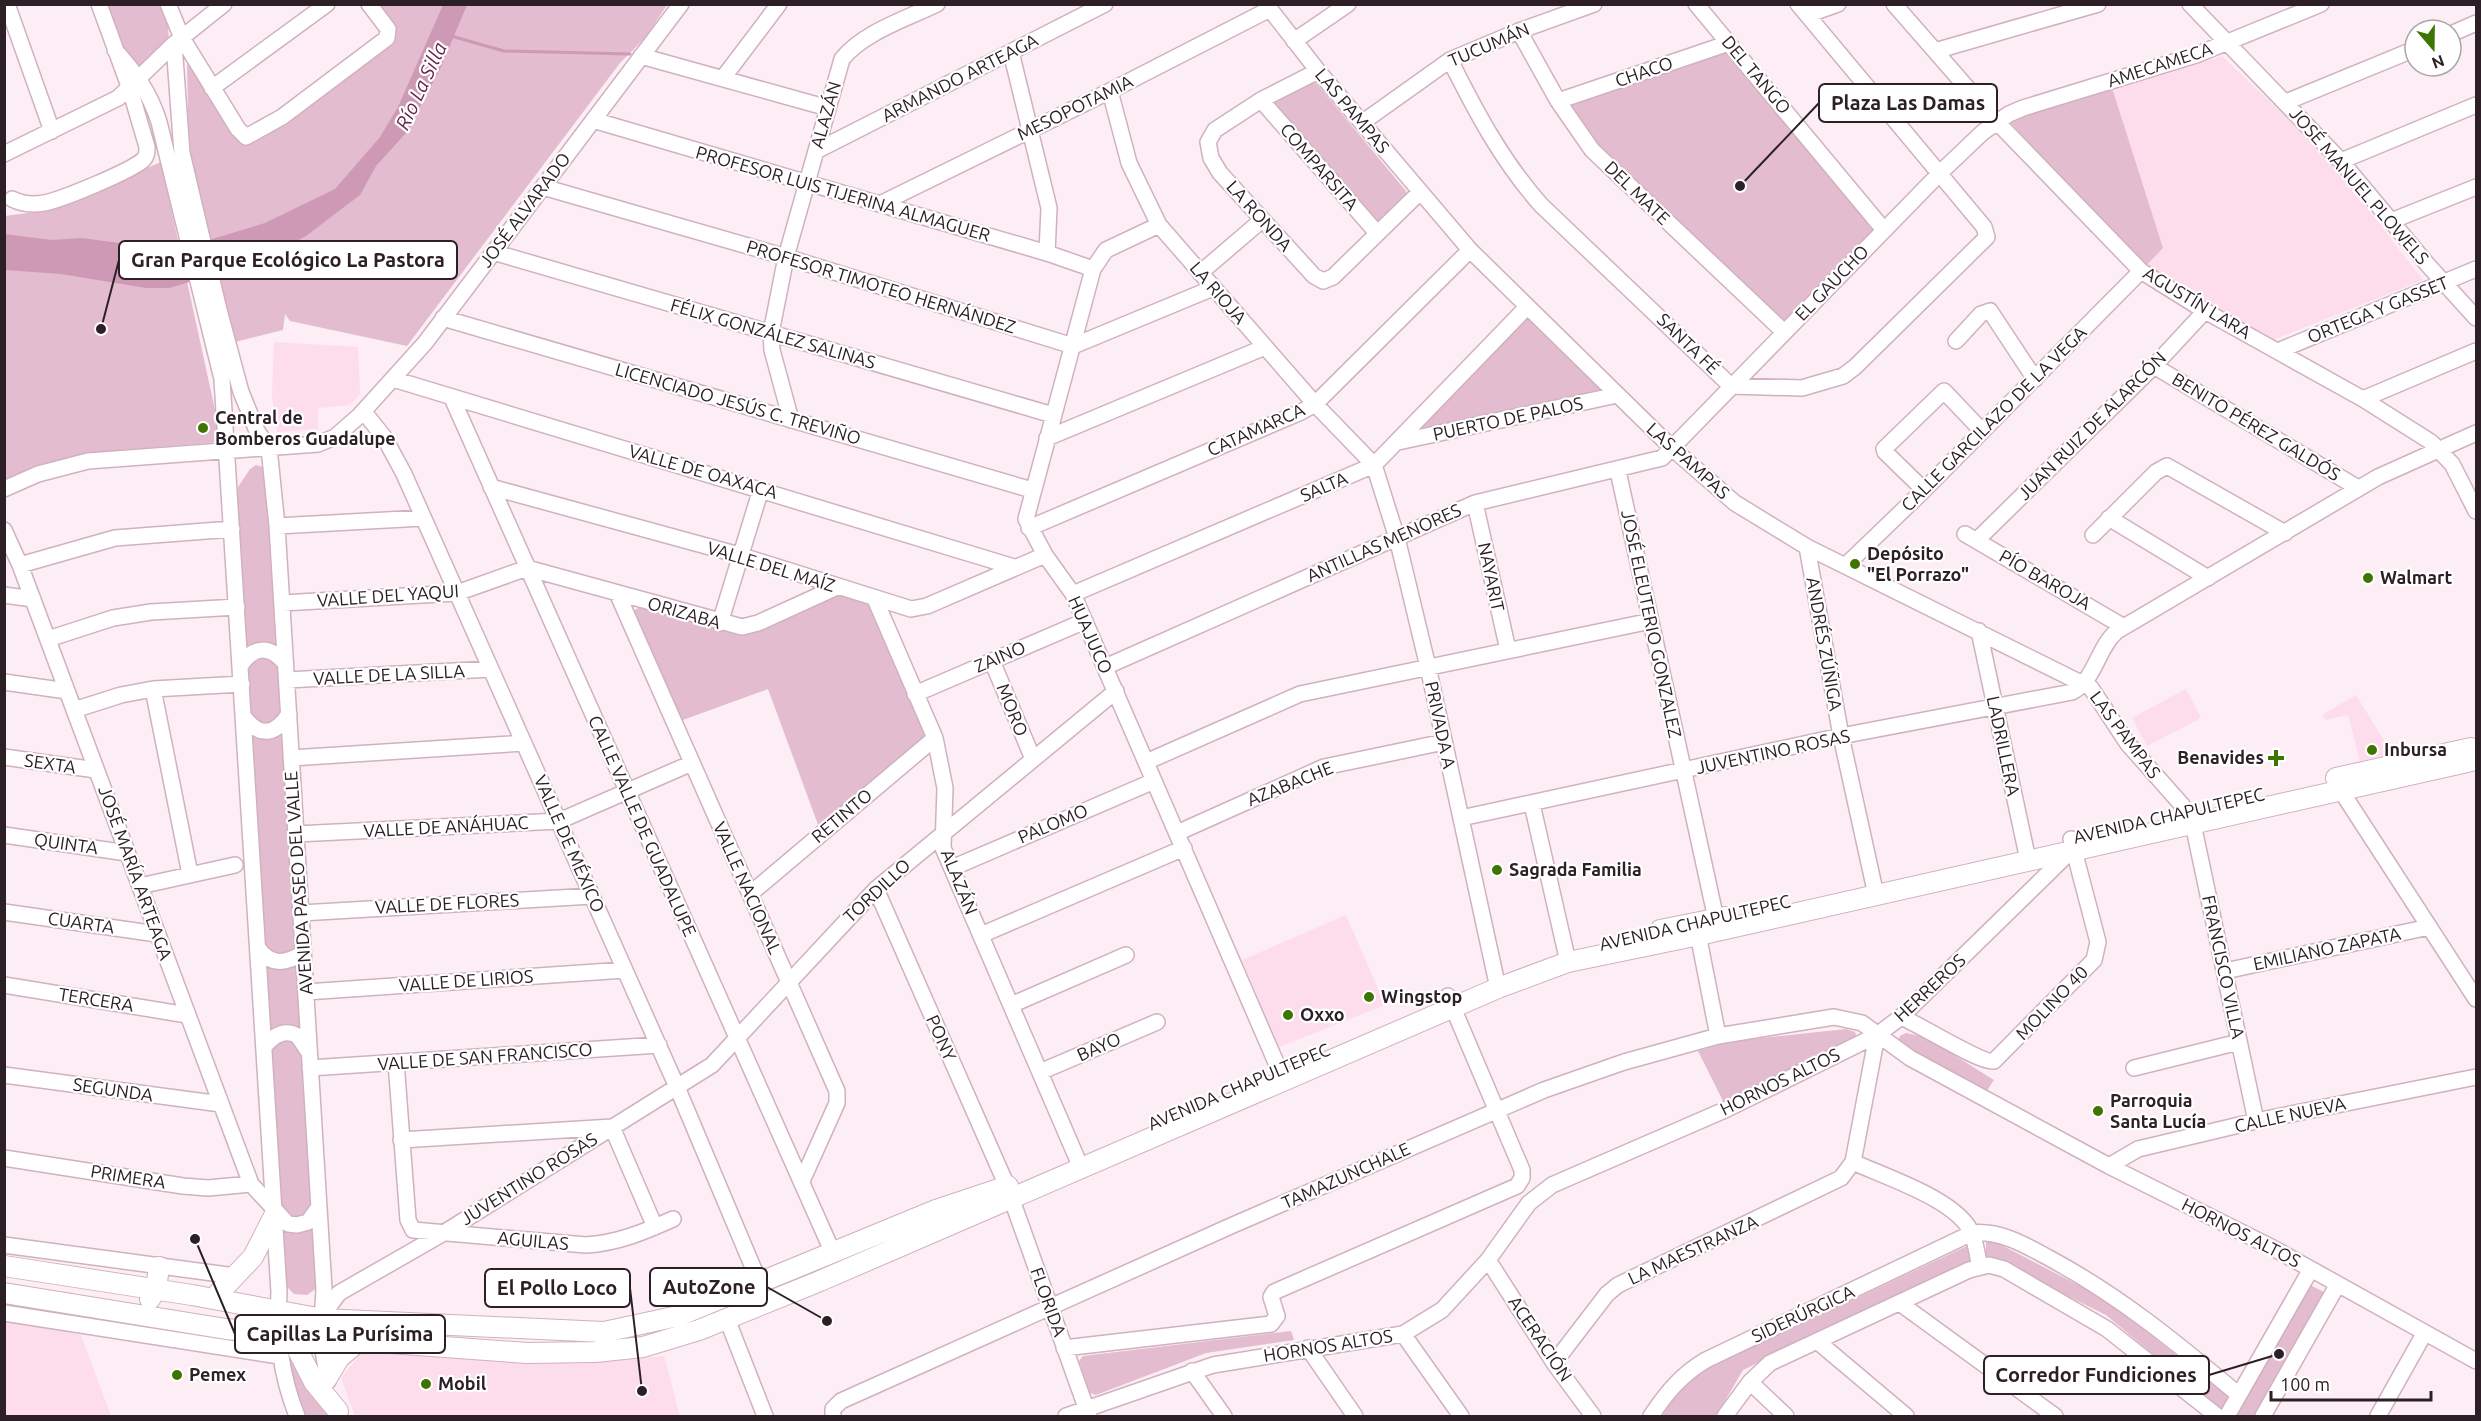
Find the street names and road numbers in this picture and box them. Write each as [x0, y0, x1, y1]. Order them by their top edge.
street label: TUCUMÁN [1445, 17, 1532, 70]
street label: ARMANDO ARTEAGA [878, 29, 1041, 125]
street label: DEL TANGO [1718, 31, 1795, 117]
street label: AMECAMECA [2105, 38, 2215, 90]
street label: CHACO [1612, 52, 1675, 90]
street label: LAS PAMPAS [1312, 64, 1394, 157]
street label: MESOPOTAMIA [1013, 70, 1136, 144]
street label: ALAZÁN [805, 79, 844, 150]
street label: JOSÉ MANUEL PLOWELS [2286, 102, 2434, 268]
street label: COMPARSITA [1277, 119, 1363, 214]
street label: PROFESOR LUIS TIJERINA ALMAGUER [694, 141, 993, 245]
street label: JOSÉ ALVARADO [474, 148, 574, 271]
street label: DEL MATE [1601, 156, 1674, 228]
street label: LA RONDA [1223, 176, 1297, 255]
street label: PROFESOR TIMOTEO HERNÁNDEZ [744, 235, 1019, 337]
street label: EL GAUCHO [1790, 241, 1872, 324]
street label: LA RIOJA [1186, 257, 1251, 328]
street label: AGUSTÍN LARA [2140, 261, 2256, 342]
street label: ORTEGA Y GASSET [2304, 272, 2451, 346]
street label: FÉLIX GONZÁLEZ SALINAS [668, 293, 878, 372]
street label: SANTA FÉ [1654, 308, 1725, 378]
street label: CALLE GARCILAZO DE LA VEGA [1897, 322, 2090, 515]
street label: JUAN RUIZ DE ALARCÓN [2012, 346, 2169, 503]
street label: LICENCIADO JESÚS C. TREVIÑO [613, 357, 864, 448]
street label: BENITO PÉREZ GALDÓS [2169, 367, 2345, 484]
street label: PUERTO DE PALOS [1431, 392, 1585, 444]
street label: CATAMARCA [1204, 399, 1308, 459]
street label: LAS PAMPAS [1643, 418, 1734, 502]
street label: VALLE DE OAXACA [627, 440, 780, 502]
street label: SALTA [1297, 467, 1350, 505]
street label: ANTILLAS MENORES [1303, 499, 1464, 585]
street label: JOSÉ ELEUTERIO GONZALEZ [1618, 508, 1687, 740]
street label: VALLE DEL MAÍZ [705, 536, 838, 595]
street label: NAYARIT [1475, 540, 1509, 613]
street label: PÍO BAROJA [1996, 544, 2095, 613]
street label: ANDRÉS ZÚÑIGA [1803, 575, 1848, 713]
street label: VALLE DEL YAQUI [316, 580, 460, 611]
street label: ORIZABA [645, 592, 723, 632]
street label: HUAJUCO [1065, 593, 1117, 677]
street label: ZAINO [971, 636, 1028, 676]
street label: VALLE DE LA SILLA [313, 660, 466, 688]
street label: PRIVADA A [1422, 679, 1460, 771]
street label: MORO [993, 680, 1032, 739]
street label: LAS PAMPAS [2087, 687, 2165, 782]
street label: LADRILLERA [1984, 694, 2024, 798]
street label: CALLE VALLE DE GUADALUPE [585, 712, 701, 939]
street label: JUVENTINO ROSAS [1694, 725, 1852, 777]
street label: SEXTA [23, 750, 77, 777]
street label: AZABACHE [1244, 757, 1335, 809]
street label: AVENIDA PASEO DEL VALLE [280, 771, 316, 996]
street label: VALLE DE MÉXICO [531, 772, 610, 915]
street label: JOSÉ MARÍA ARTEAGA [95, 782, 178, 963]
street label: AVENIDA CHAPULTEPEC [2071, 783, 2266, 847]
street label: RETINTO [807, 784, 876, 846]
street label: PALOMO [1015, 799, 1091, 847]
street label: VALLE DE ANÁHUAC [363, 811, 529, 840]
street label: VALLE NACIONAL [710, 818, 786, 957]
street label: QUINTA [33, 829, 100, 858]
street label: ALAZÁN [938, 846, 983, 917]
street label: TORDILLO [839, 854, 914, 926]
street label: VALLE DE FLORES [374, 889, 520, 917]
street label: AVENIDA CHAPULTEPEC [1597, 890, 1792, 954]
street label: FRANCISCO VILLA [2199, 893, 2249, 1041]
street label: CUARTA [47, 907, 116, 937]
street label: EMILIANO ZAPATA [2251, 923, 2403, 973]
street label: HERREROS [1890, 949, 1969, 1025]
street label: MOLINO 40 [2011, 961, 2091, 1043]
street label: VALLE DE LIRIOS [398, 965, 534, 995]
street label: TERCERA [57, 983, 135, 1015]
street label: PONY [923, 1012, 961, 1064]
street label: BAYO [1074, 1028, 1124, 1065]
street label: VALLE DE SAN FRANCISCO [377, 1039, 593, 1073]
street label: AVENIDA CHAPULTEPEC [1145, 1039, 1333, 1133]
street label: HORNOS ALTOS [1717, 1044, 1843, 1119]
street label: SEGUNDA [72, 1073, 155, 1105]
street label: CALLE NUEVA [2232, 1092, 2347, 1136]
street label: JUVENTINO ROSAS [457, 1128, 600, 1228]
street label: TAMAZUNCHALE [1278, 1138, 1413, 1212]
street label: PRIMERA [89, 1160, 167, 1192]
street label: HORNOS ALTOS [2179, 1194, 2304, 1271]
street label: LA MAESTRANZA [1625, 1210, 1761, 1288]
street label: AGUILAS [497, 1227, 570, 1253]
street label: FLORIDA [1027, 1264, 1071, 1339]
street label: SIDERÚRGICA [1748, 1280, 1857, 1346]
street label: ACERACIÓN [1505, 1292, 1577, 1385]
street label: HORNOS ALTOS [1262, 1325, 1394, 1365]

